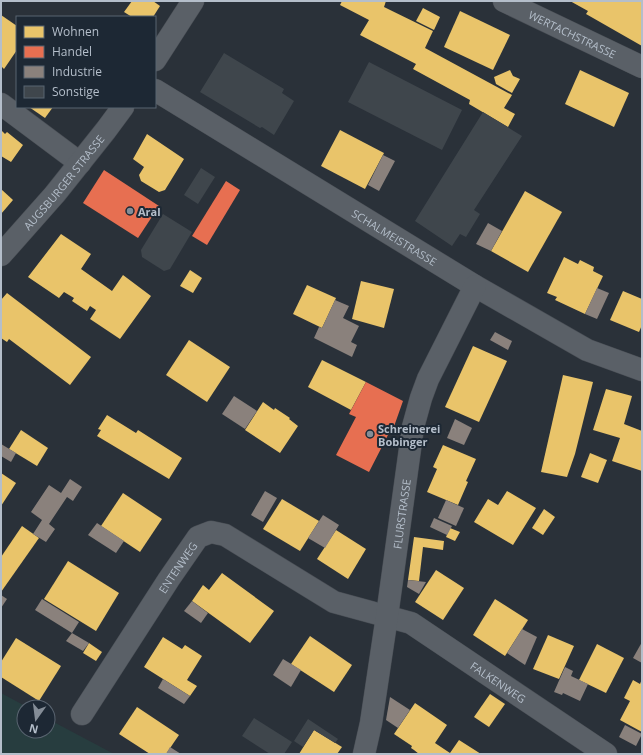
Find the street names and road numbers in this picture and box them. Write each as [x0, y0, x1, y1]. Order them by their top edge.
street label: WERTACHSTRASSE [526, 6, 619, 61]
street label: AUGSBURGER STRASSE [20, 131, 107, 233]
street label: SCHALMEISTRASSE [349, 205, 440, 269]
street label: FLURSTRASSE [389, 478, 413, 550]
street label: ENTENWEG [154, 539, 200, 596]
street label: FALKENWEG [468, 658, 529, 706]

